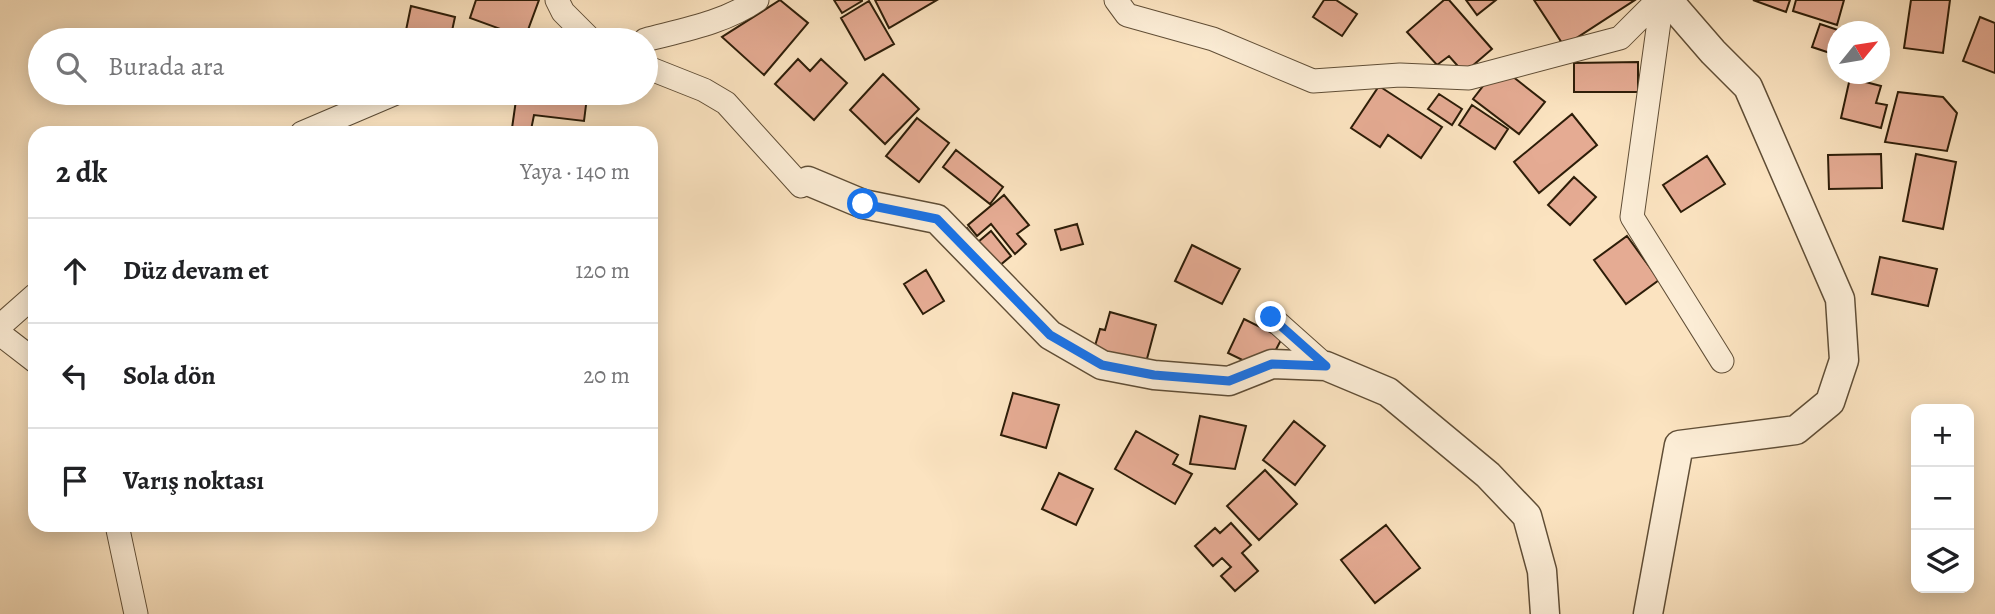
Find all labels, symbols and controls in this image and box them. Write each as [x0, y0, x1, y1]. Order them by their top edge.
north arrow [1827, 21, 1890, 84]
search box [28, 28, 658, 105]
icon: search [52, 48, 90, 86]
text: Burada ara [108, 49, 225, 84]
text: 2 dk [56, 152, 107, 192]
text: Yaya · 140 m [520, 156, 630, 187]
route start [847, 188, 878, 219]
icon: ahead [56, 252, 94, 290]
text: Düz devam et [123, 253, 269, 288]
text: 120 m [575, 255, 630, 286]
route end [1255, 301, 1286, 332]
icon: left [56, 357, 94, 395]
text: Sola dön [123, 358, 216, 393]
text: 20 m [583, 360, 630, 391]
map controls [1911, 404, 1974, 593]
button: + [1911, 404, 1974, 467]
icon: arrive [56, 462, 94, 500]
text: Varış noktası [123, 463, 264, 498]
button: − [1911, 467, 1974, 530]
button: layers [1911, 530, 1974, 593]

